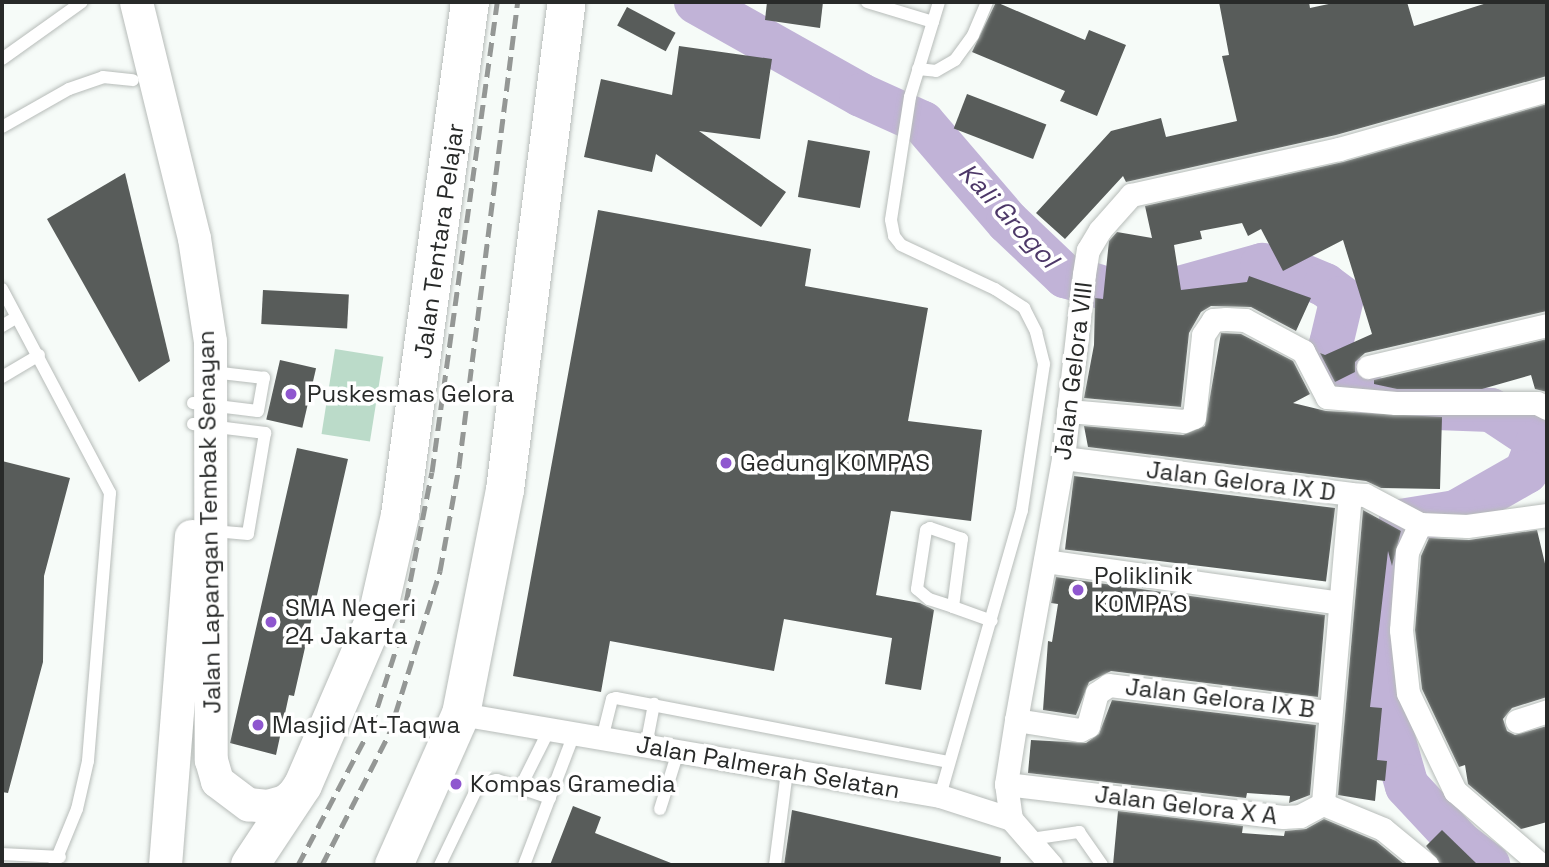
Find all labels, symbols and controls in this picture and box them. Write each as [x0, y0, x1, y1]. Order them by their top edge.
street label: Jalan Tentara Pelajar [408, 121, 470, 361]
water label: Kali Grogol [952, 157, 1064, 275]
street label: Jalan Gelora VIII [1048, 280, 1098, 462]
street label: Jalan Lapangan Tembak Senayan [191, 330, 227, 714]
place label: Puskesmas Gelora [307, 380, 514, 408]
marker: Puskesmas Gelora [281, 384, 301, 404]
place label: Gedung KOMPAS [740, 449, 930, 477]
marker: Gedung KOMPAS [718, 455, 734, 471]
street label: Jalan Gelora IX D [1145, 455, 1337, 507]
place label: Poliklinik KOMPAS [1094, 562, 1193, 618]
marker: Poliklinik KOMPAS [1068, 580, 1088, 600]
place label: SMA Negeri 24 Jakarta [285, 594, 416, 650]
marker: SMA Negeri 24 Jakarta [263, 614, 279, 630]
street label: Jalan Gelora IX B [1124, 672, 1316, 724]
place label: Masjid At-Taqwa [272, 711, 461, 739]
marker: Masjid At-Taqwa [250, 717, 266, 733]
street label: Jalan Palmerah Selatan [634, 730, 902, 804]
place label: Kompas Gramedia [470, 770, 676, 798]
marker: Kompas Gramedia [448, 776, 464, 792]
street label: Jalan Gelora X A [1093, 779, 1279, 831]

